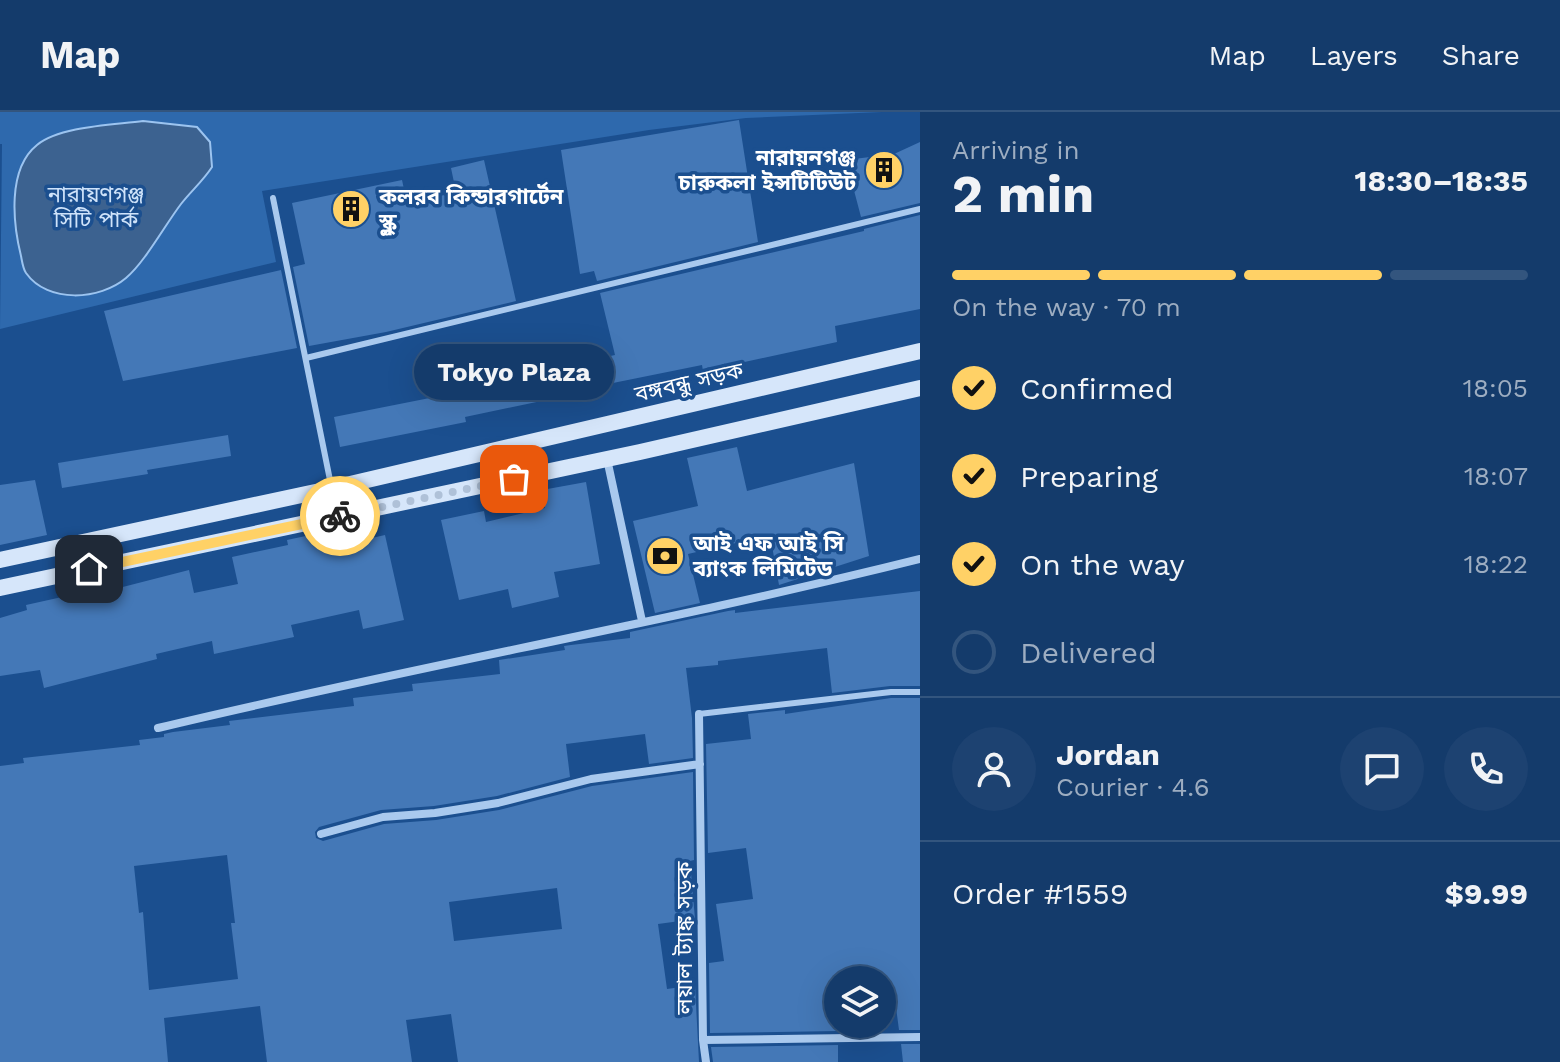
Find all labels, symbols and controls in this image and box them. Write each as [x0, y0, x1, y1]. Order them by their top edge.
text: Map [40, 33, 120, 77]
text: Map [1209, 39, 1266, 72]
text: Layers [1310, 39, 1398, 72]
text: Share [1442, 39, 1520, 72]
text: Arriving in [952, 135, 1080, 165]
place label: নারায়নগঞ্জ চারুকলা ইন্সটিটিউট [677, 145, 857, 195]
building icon: নারায়নগঞ্জ চারুকলা ইন্সটিটিউট [863, 149, 905, 191]
text: 18:30–18:35 [1354, 163, 1528, 198]
text: 2 min [952, 164, 1094, 225]
place label: কলরব কিন্ডারগার্টেন স্কুল [378, 181, 564, 236]
park label: নারায়ণগঞ্জ সিটি পার্ক [47, 182, 144, 232]
building icon: কলরব কিন্ডারগার্টেন স্কুল [330, 188, 372, 230]
text: On the way · 70 m [952, 292, 1181, 322]
callout: Tokyo Plaza [414, 343, 614, 399]
text: Tokyo Plaza [437, 357, 591, 387]
street label: বঙ্গবন্ধু সড়ক [631, 357, 747, 410]
icon: check [952, 366, 996, 410]
text: Confirmed [1020, 371, 1174, 406]
text: 18:05 [1463, 373, 1528, 403]
pin [480, 445, 548, 513]
icon: check [952, 454, 996, 498]
icon: bag [492, 457, 536, 501]
text: Preparing [1020, 459, 1158, 494]
text: 18:07 [1464, 461, 1528, 491]
courier [300, 476, 380, 556]
icon: bike [318, 494, 362, 538]
place label: আই এফ আই সি ব্যাংক লিমিটেড [692, 531, 845, 581]
pin [55, 535, 123, 603]
bank icon: আই এফ আই সি ব্যাংক লিমিটেড [644, 535, 686, 577]
icon: check [952, 542, 996, 586]
icon: home [67, 547, 111, 591]
text: On the way [1020, 547, 1185, 582]
text: 18:22 [1464, 549, 1528, 579]
text: Delivered [1020, 635, 1157, 670]
button: person [952, 727, 1036, 811]
button: chat [1340, 727, 1424, 811]
button: phone [1444, 727, 1528, 811]
text: Jordan [1056, 737, 1160, 772]
text: Courier · 4.6 [1056, 772, 1210, 802]
street label: লয়াল ট্যাঙ্ক সড়ক [672, 861, 697, 1015]
text: Order #1559 [952, 876, 1128, 911]
text: $9.99 [1445, 876, 1528, 911]
map controls [824, 966, 896, 1038]
button: layers [824, 966, 896, 1038]

